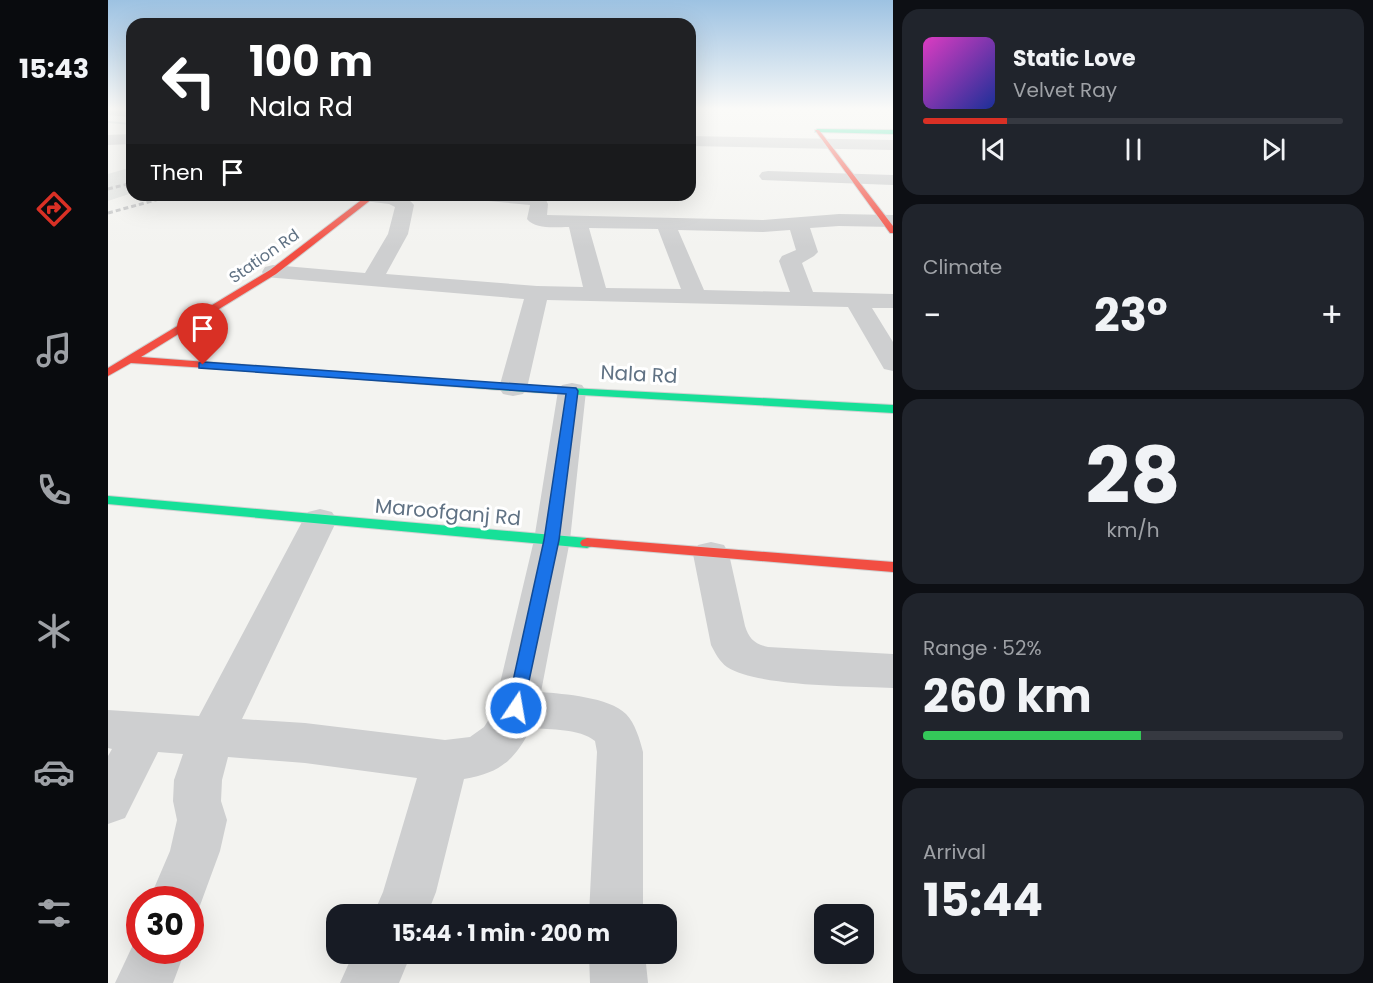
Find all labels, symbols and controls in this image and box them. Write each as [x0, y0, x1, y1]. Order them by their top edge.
text: 100 m [249, 32, 373, 91]
icon: left [150, 42, 228, 120]
text: Static Love [1013, 43, 1136, 74]
text: 15:43 [19, 50, 89, 87]
text: Velvet Ray [1013, 76, 1117, 104]
text: Nala Rd [249, 88, 353, 125]
icon: previous [977, 133, 1010, 166]
icon: pause [1117, 133, 1150, 166]
icon: next [1257, 133, 1290, 166]
icon: arrive [216, 156, 249, 189]
text: Then [150, 157, 204, 188]
icon: directions [33, 188, 75, 230]
street label: Station Rd [224, 223, 304, 289]
text: Climate [923, 253, 1002, 281]
text: 23° [1094, 284, 1168, 347]
text: − [923, 292, 941, 339]
text: + [1320, 292, 1343, 339]
pin [177, 303, 228, 365]
icon: arrive [186, 312, 219, 345]
icon: music [33, 329, 75, 371]
street label: Nala Rd [600, 358, 678, 390]
text: 28 [1085, 421, 1181, 530]
icon: phone [33, 469, 75, 511]
street label: Maroofganj Rd [374, 492, 522, 532]
text: km/h [1106, 516, 1160, 544]
icon: climate [33, 610, 75, 652]
text: Range · 52% [923, 634, 1042, 662]
text: 260 km [923, 665, 1092, 728]
position arrow [484, 676, 548, 740]
icon: car [33, 751, 75, 793]
text: Arrival [923, 838, 986, 866]
text: 15:44 [923, 869, 1043, 932]
speed limit sign: 30 [126, 886, 204, 964]
icon: filters [33, 892, 75, 934]
map controls [814, 904, 874, 964]
button: layers [814, 904, 874, 964]
text: 15:44 · 1 min · 200 m [393, 918, 610, 949]

